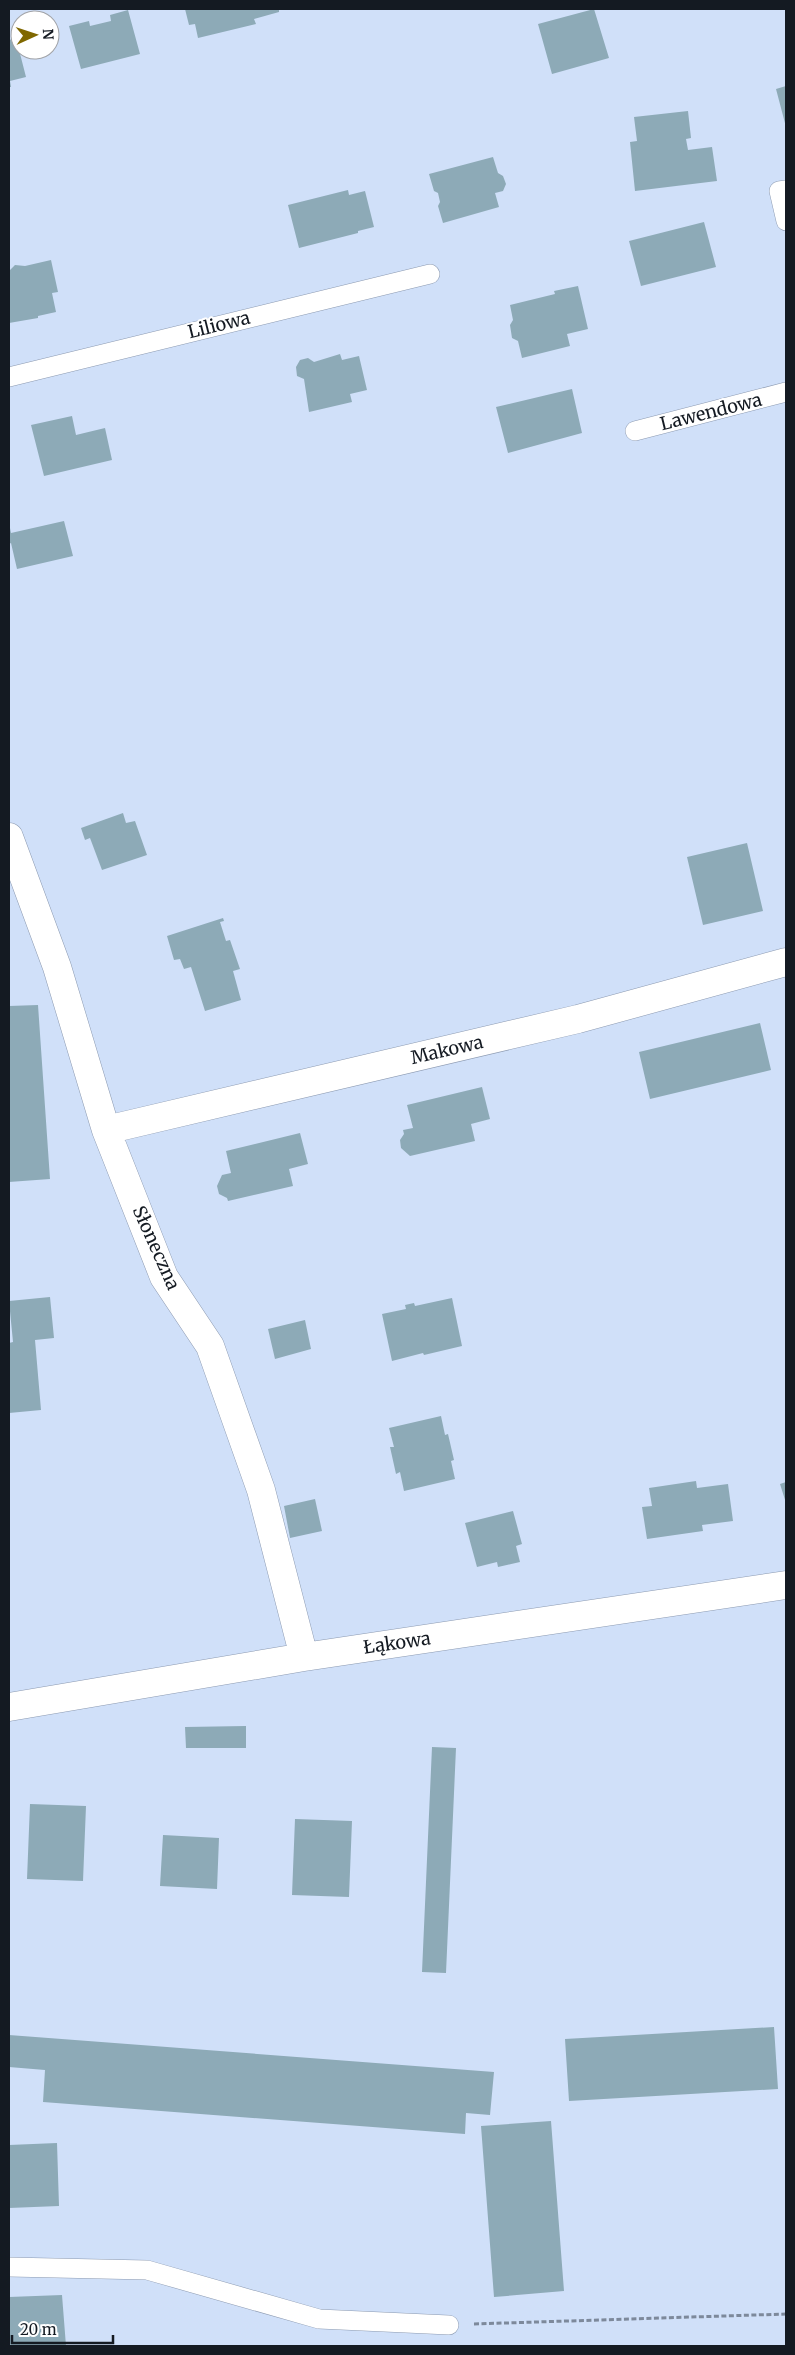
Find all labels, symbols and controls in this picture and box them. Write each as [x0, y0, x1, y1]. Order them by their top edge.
north arrow [10, 10, 60, 60]
text: N [39, 28, 57, 40]
street label: Liliowa [185, 306, 253, 343]
street label: Lawendowa [658, 388, 764, 435]
street label: Makowa [408, 1030, 486, 1069]
street label: Słoneczna [128, 1202, 185, 1294]
street label: Łąkowa [362, 1626, 432, 1659]
scale bar [12, 2312, 114, 2344]
text: 20 m [20, 2320, 57, 2339]

